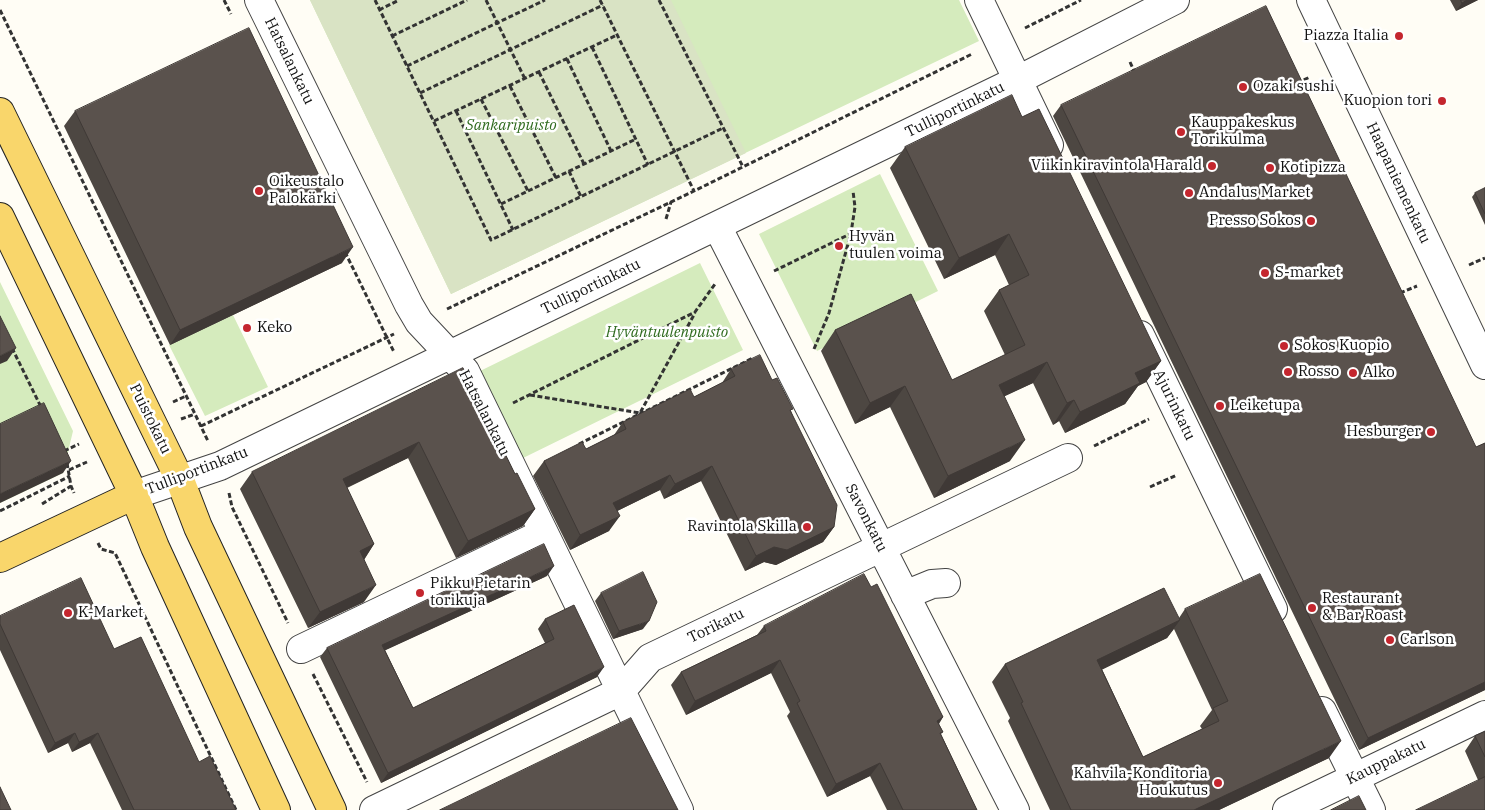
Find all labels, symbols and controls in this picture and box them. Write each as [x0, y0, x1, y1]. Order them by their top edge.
street label: Hatsalankatu [260, 15, 318, 107]
place label: Piazza Italia [1304, 27, 1389, 45]
marker: Piazza Italia [1393, 30, 1405, 42]
street label: Tulliportinkatu [902, 78, 1008, 142]
place label: Ozaki sushi [1253, 78, 1335, 96]
marker: Ozaki sushi [1237, 81, 1249, 93]
place label: Kuopion tori [1343, 92, 1432, 110]
marker: Kuopion tori [1436, 95, 1448, 107]
place label: Kauppakeskus Torikulma [1191, 114, 1295, 149]
park label: Sankaripuisto [465, 117, 557, 135]
street label: Haapaniemenkatu [1362, 120, 1434, 246]
marker: Kauppakeskus Torikulma [1175, 126, 1187, 138]
place label: Viikinkiravintola Harald [1031, 157, 1202, 175]
place label: Kotipizza [1280, 159, 1346, 177]
marker: Viikinkiravintola Harald [1206, 160, 1218, 172]
marker: Kotipizza [1264, 162, 1276, 174]
place label: Oikeustalo Palokärki [269, 173, 344, 208]
place label: Andalus Market [1199, 184, 1311, 202]
marker: Oikeustalo Palokärki [253, 185, 265, 197]
marker: Andalus Market [1183, 187, 1195, 199]
place label: Presso Sokos [1209, 212, 1301, 230]
marker: Presso Sokos [1305, 215, 1317, 227]
place label: Hyvän tuulen voima [849, 228, 942, 263]
marker: Hyvän tuulen voima [833, 240, 845, 252]
street label: Tulliportinkatu [538, 255, 644, 319]
place label: S-market [1275, 264, 1341, 282]
marker: S-market [1259, 267, 1271, 279]
place label: Keko [257, 319, 292, 337]
marker: Keko [241, 322, 253, 334]
park label: Hyväntuulenpuisto [606, 324, 728, 342]
place label: Sokos Kuopio [1294, 337, 1389, 355]
marker: Sokos Kuopio [1278, 340, 1290, 352]
place label: Rosso [1298, 363, 1339, 381]
place label: Alko [1363, 364, 1395, 382]
marker: Rosso [1282, 366, 1294, 378]
street label: Hatsalankatu [455, 367, 513, 459]
street label: Ajurinkatu [1149, 367, 1199, 443]
marker: Alko [1347, 367, 1359, 379]
street label: Puistokatu [125, 381, 175, 457]
place label: Leiketupa [1230, 397, 1300, 415]
marker: Leiketupa [1214, 400, 1226, 412]
place label: Hesburger [1346, 423, 1421, 441]
marker: Hesburger [1425, 426, 1437, 438]
street label: Tulliportinkatu [143, 443, 251, 499]
street label: Savonkatu [841, 481, 891, 555]
place label: Ravintola Skilla [687, 518, 797, 536]
marker: Ravintola Skilla [801, 521, 813, 533]
place label: Pikku Pietarin torikuja [430, 575, 531, 610]
marker: Pikku Pietarin torikuja [414, 587, 426, 599]
place label: Restaurant & Bar Roast [1322, 590, 1404, 625]
marker: Restaurant & Bar Roast [1306, 602, 1318, 614]
place label: K-Market [78, 604, 143, 622]
street label: Torikatu [685, 605, 747, 647]
marker: K-Market [62, 607, 74, 619]
place label: Carlson [1400, 631, 1454, 649]
marker: Carlson [1384, 634, 1396, 646]
street label: Kauppakatu [1343, 735, 1429, 789]
place label: Kahvila-Konditoria Houkutus [1074, 765, 1208, 800]
marker: Kahvila-Konditoria Houkutus [1212, 777, 1224, 789]

